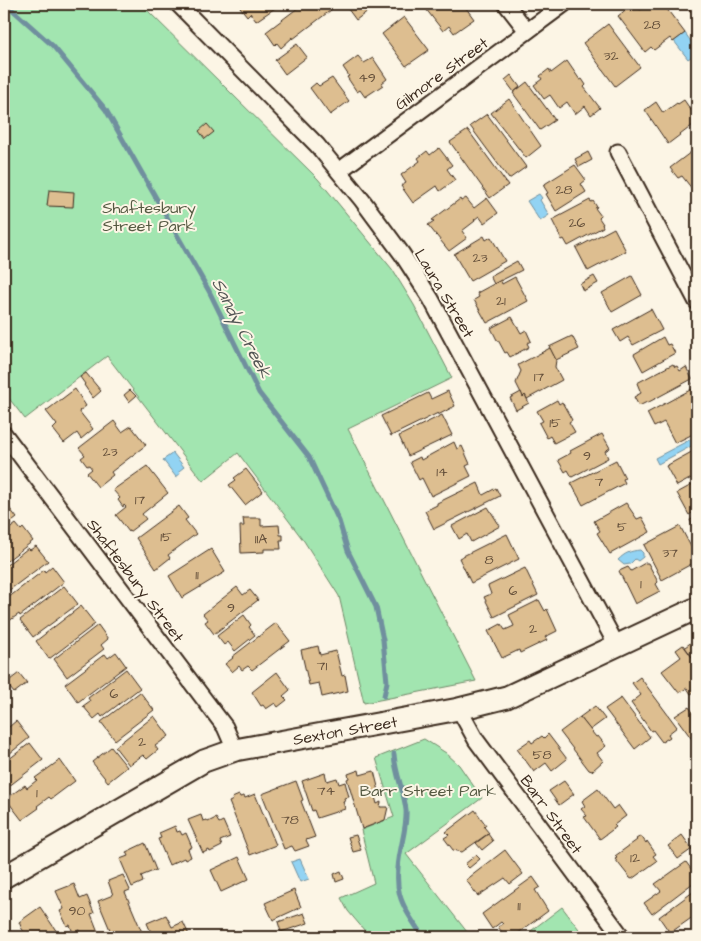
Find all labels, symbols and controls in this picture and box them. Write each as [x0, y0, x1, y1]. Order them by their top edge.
house number: 28 [643, 15, 661, 35]
street label: Gilmore Street [390, 32, 493, 115]
house number: 32 [603, 46, 619, 66]
house number: 49 [358, 68, 376, 88]
house number: 28 [555, 180, 573, 200]
park label: Shaftesbury Street Park [102, 197, 196, 237]
house number: 26 [569, 213, 586, 233]
street label: Laura Street [409, 245, 480, 343]
house number: 23 [472, 248, 488, 268]
water label: Sandy Creek [205, 274, 278, 384]
house number: 21 [496, 291, 506, 311]
house number: 17 [534, 367, 545, 387]
house number: 15 [549, 413, 561, 433]
house number: 23 [102, 442, 118, 462]
house number: 9 [583, 446, 591, 466]
house number: 14 [436, 462, 448, 482]
house number: 7 [595, 472, 604, 492]
house number: 17 [135, 490, 146, 510]
street label: Shaftesbury Street [81, 514, 189, 648]
house number: 5 [617, 517, 627, 537]
house number: 15 [160, 527, 172, 547]
house number: 11A [255, 529, 267, 549]
house number: 37 [662, 543, 678, 563]
house number: 8 [484, 550, 494, 570]
house number: 11 [195, 565, 199, 585]
house number: 1 [640, 574, 642, 594]
house number: 6 [509, 581, 518, 601]
house number: 9 [227, 598, 235, 618]
house number: 2 [529, 619, 537, 639]
house number: 71 [317, 656, 327, 676]
house number: 6 [110, 684, 119, 704]
street label: Sexton Street [291, 711, 400, 751]
house number: 2 [138, 732, 146, 752]
house number: 58 [533, 745, 552, 765]
street label: Barr Street [515, 771, 588, 859]
park label: Barr Street Park [360, 780, 496, 802]
house number: 74 [317, 781, 336, 801]
house number: 1 [36, 783, 38, 803]
house number: 78 [281, 810, 299, 830]
house number: 12 [630, 848, 640, 868]
house number: 11 [517, 896, 521, 916]
house number: 90 [69, 901, 86, 921]

